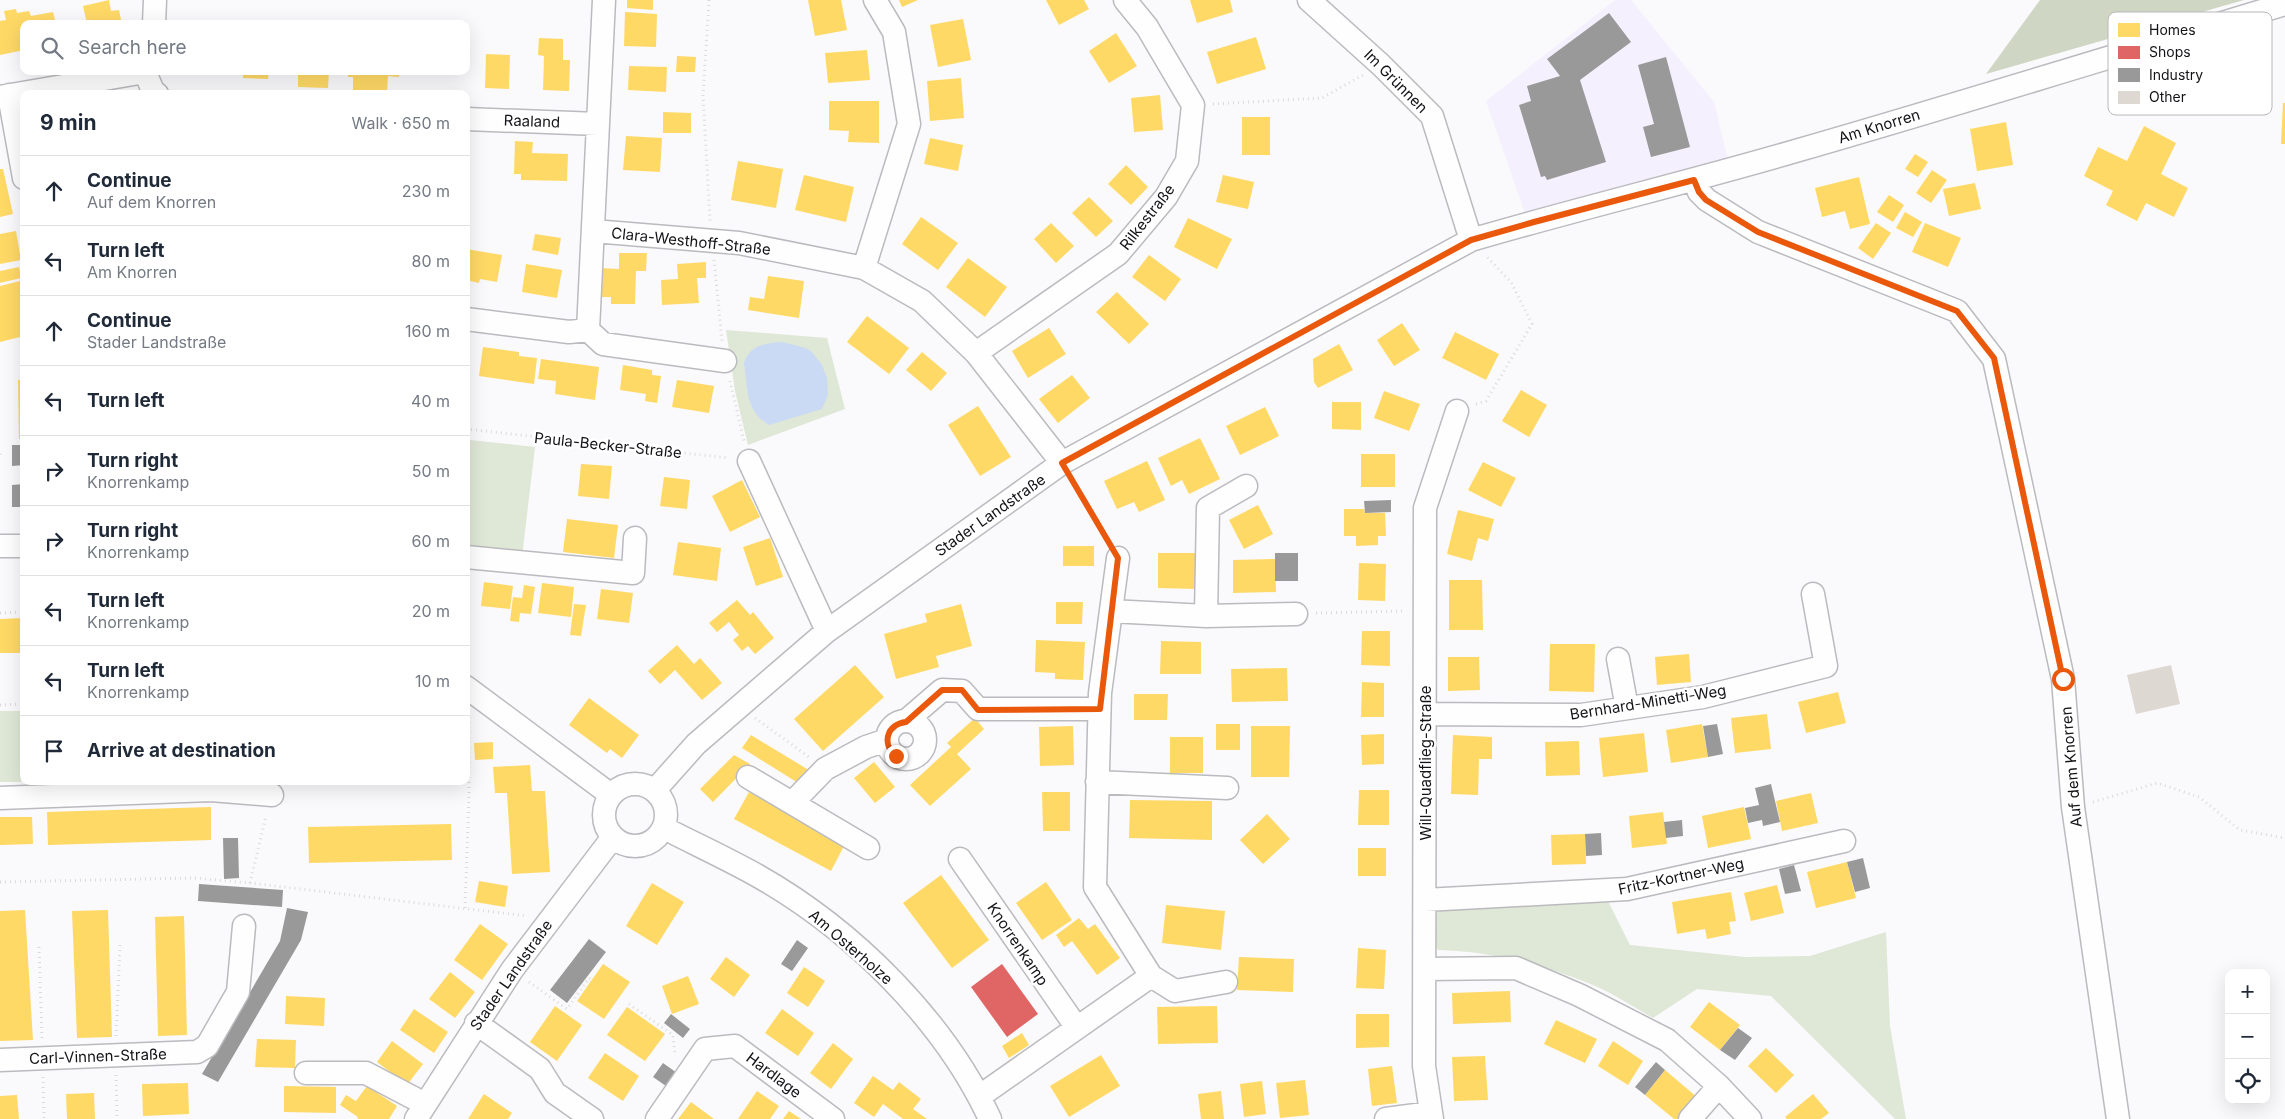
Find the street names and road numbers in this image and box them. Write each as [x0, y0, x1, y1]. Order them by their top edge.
street label: Im Grünnen [1360, 45, 1432, 117]
street label: Am Knorren [1836, 105, 1922, 147]
street label: Raaland [503, 111, 561, 131]
street label: Rilkestraße [1115, 180, 1179, 254]
street label: Clara-Westhoff-Straße [610, 223, 772, 259]
street label: Paula-Becker-Straße [533, 428, 683, 462]
street label: Stader Landstraße [931, 470, 1049, 560]
street label: Bernhard-Minetti-Weg [1568, 680, 1728, 724]
street label: Will-Quadflieg-Straße [1416, 686, 1435, 840]
street label: Auf dem Knorren [2056, 706, 2086, 828]
street label: Fritz-Kortner-Weg [1616, 853, 1746, 899]
street label: Knorrenkamp [983, 899, 1053, 989]
street label: Am Osterholze [805, 905, 897, 989]
street label: Stader Landstraße [466, 916, 556, 1034]
street label: Carl-Vinnen-Straße [29, 1044, 167, 1068]
street label: Hardlage [743, 1048, 805, 1102]

